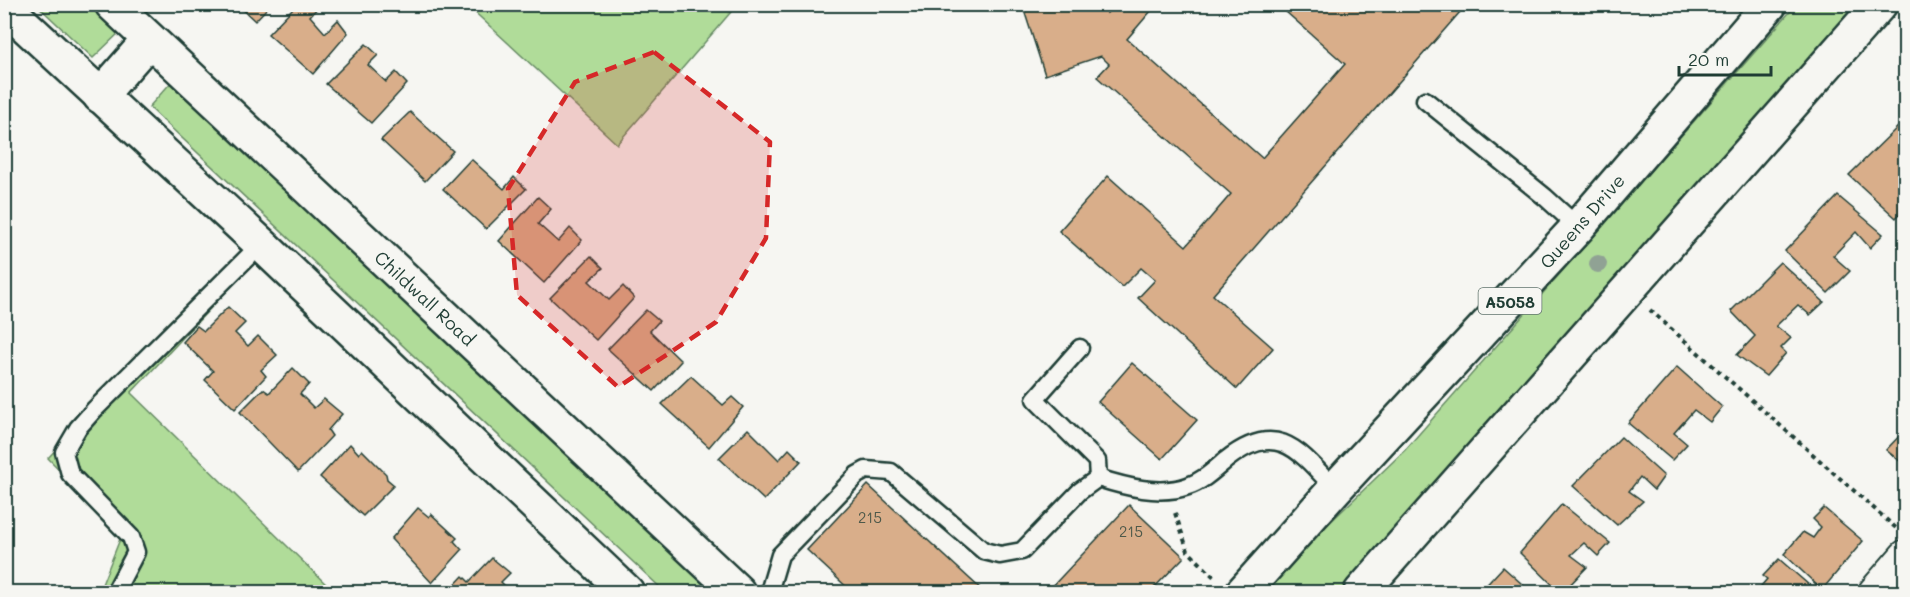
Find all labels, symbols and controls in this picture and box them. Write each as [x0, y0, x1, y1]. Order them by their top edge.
scale bar [1679, 39, 1770, 77]
text: 20 m [1688, 47, 1729, 71]
street label: Queens Drive [1534, 169, 1630, 273]
street label: Childwall Road [370, 245, 480, 351]
road number: A5058 [1478, 288, 1541, 314]
house number: 215 [858, 507, 882, 527]
house number: 215 [1119, 521, 1143, 541]

